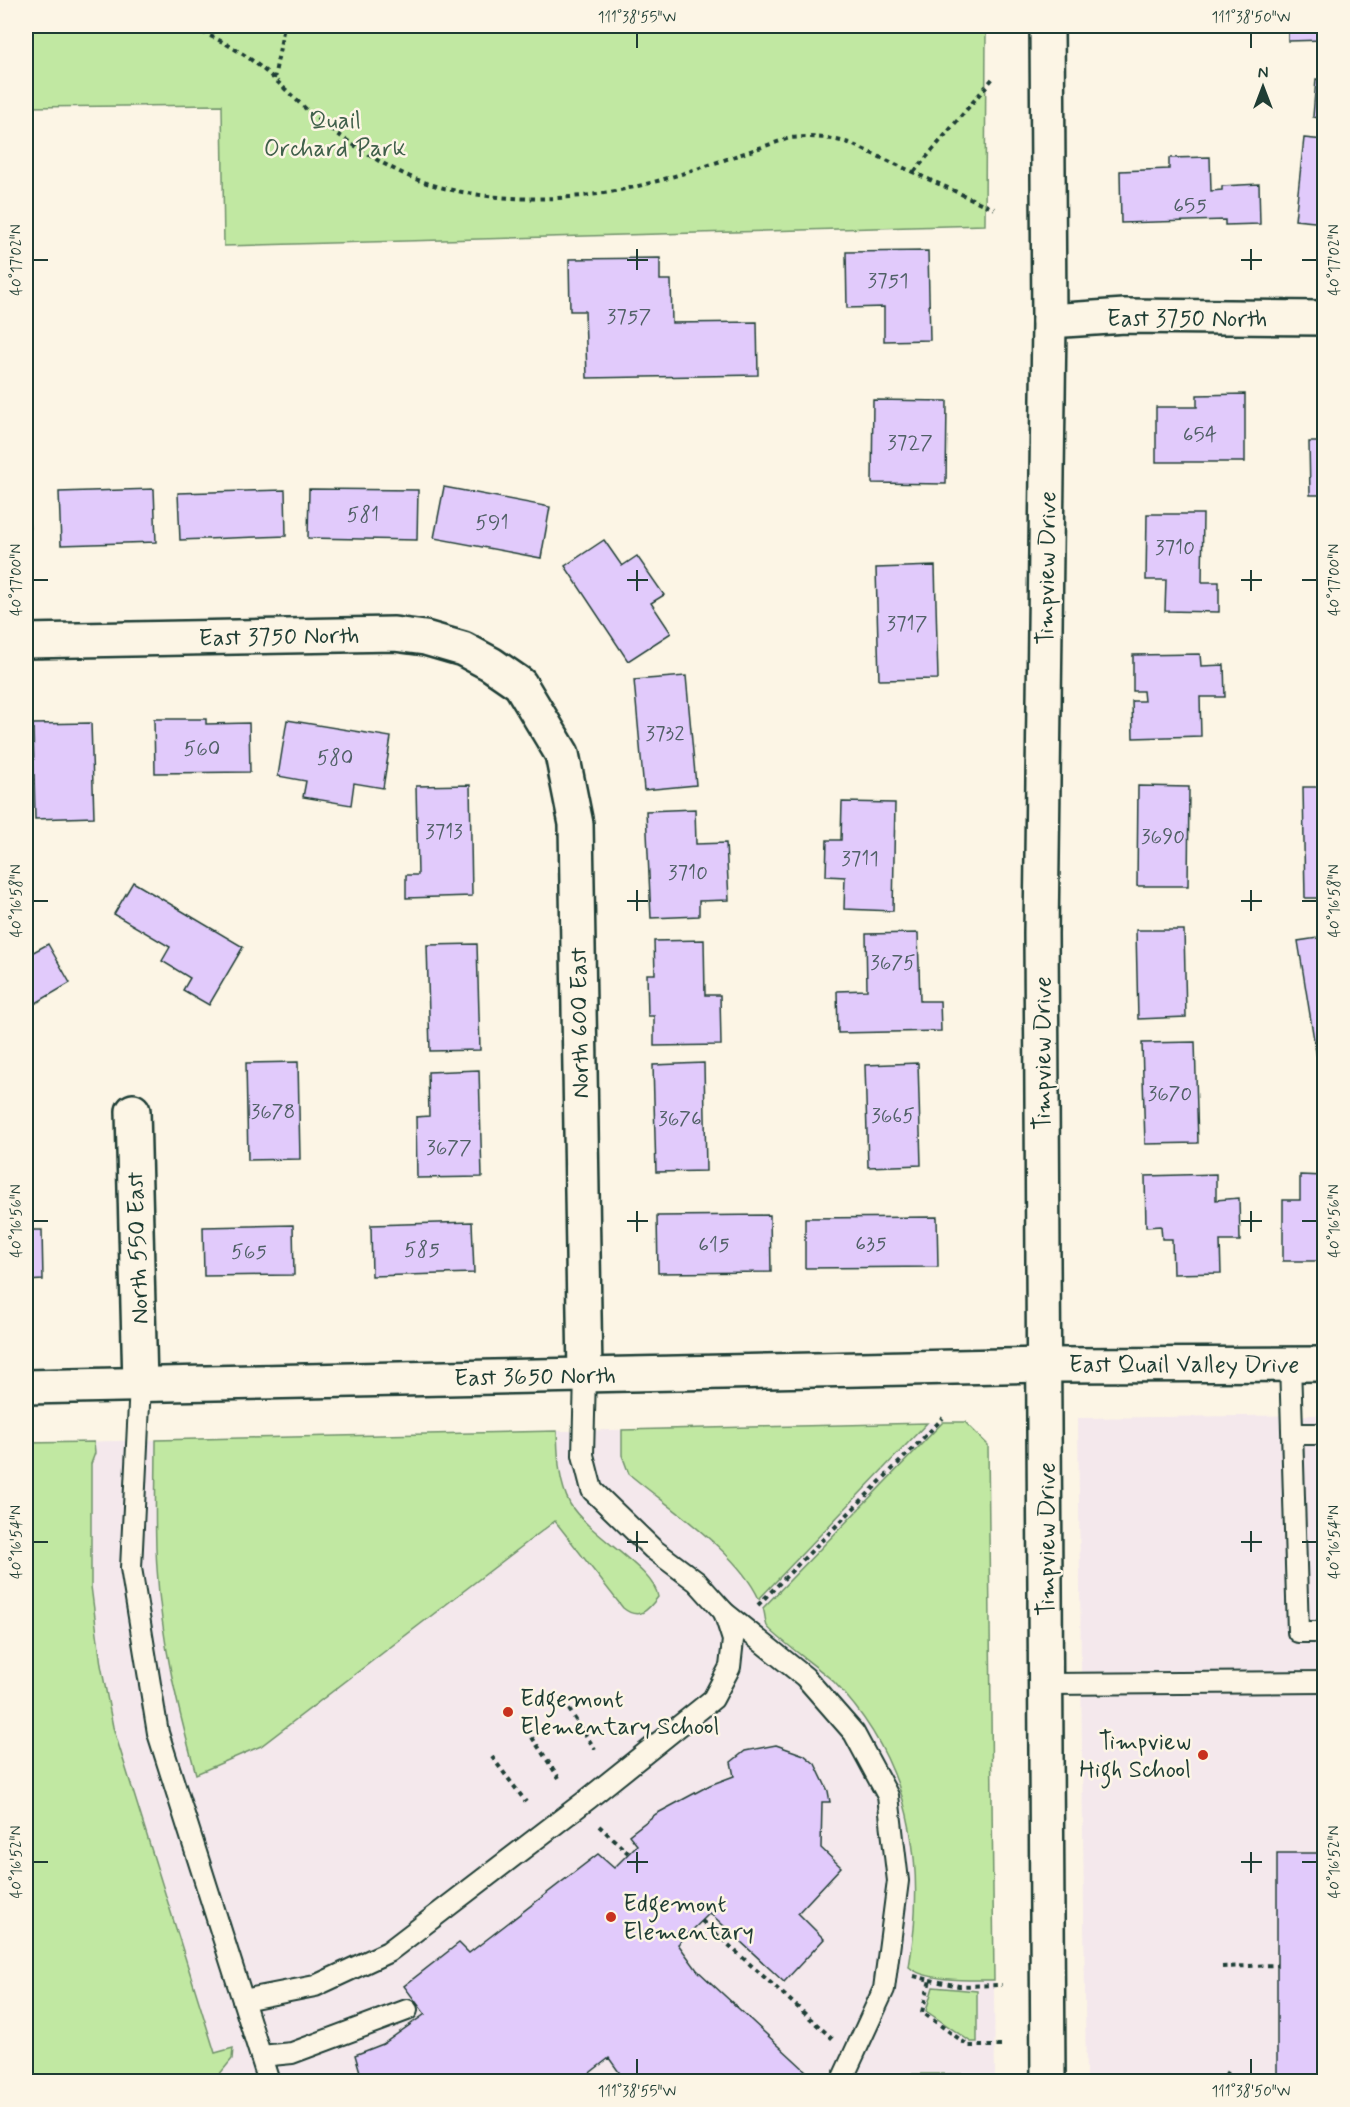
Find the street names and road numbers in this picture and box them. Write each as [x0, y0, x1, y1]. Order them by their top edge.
street label: East 3750 North [1107, 304, 1267, 335]
street label: Timpview Drive [1031, 491, 1064, 645]
street label: East 3750 North [198, 621, 360, 654]
street label: North 600 East [564, 947, 597, 1099]
street label: Timpview Drive [1028, 976, 1059, 1130]
street label: North 550 East [120, 1171, 157, 1325]
street label: East Quail Valley Drive [1069, 1350, 1299, 1381]
street label: East 3650 North [454, 1361, 616, 1394]
street label: Timpview Drive [1032, 1462, 1063, 1616]

